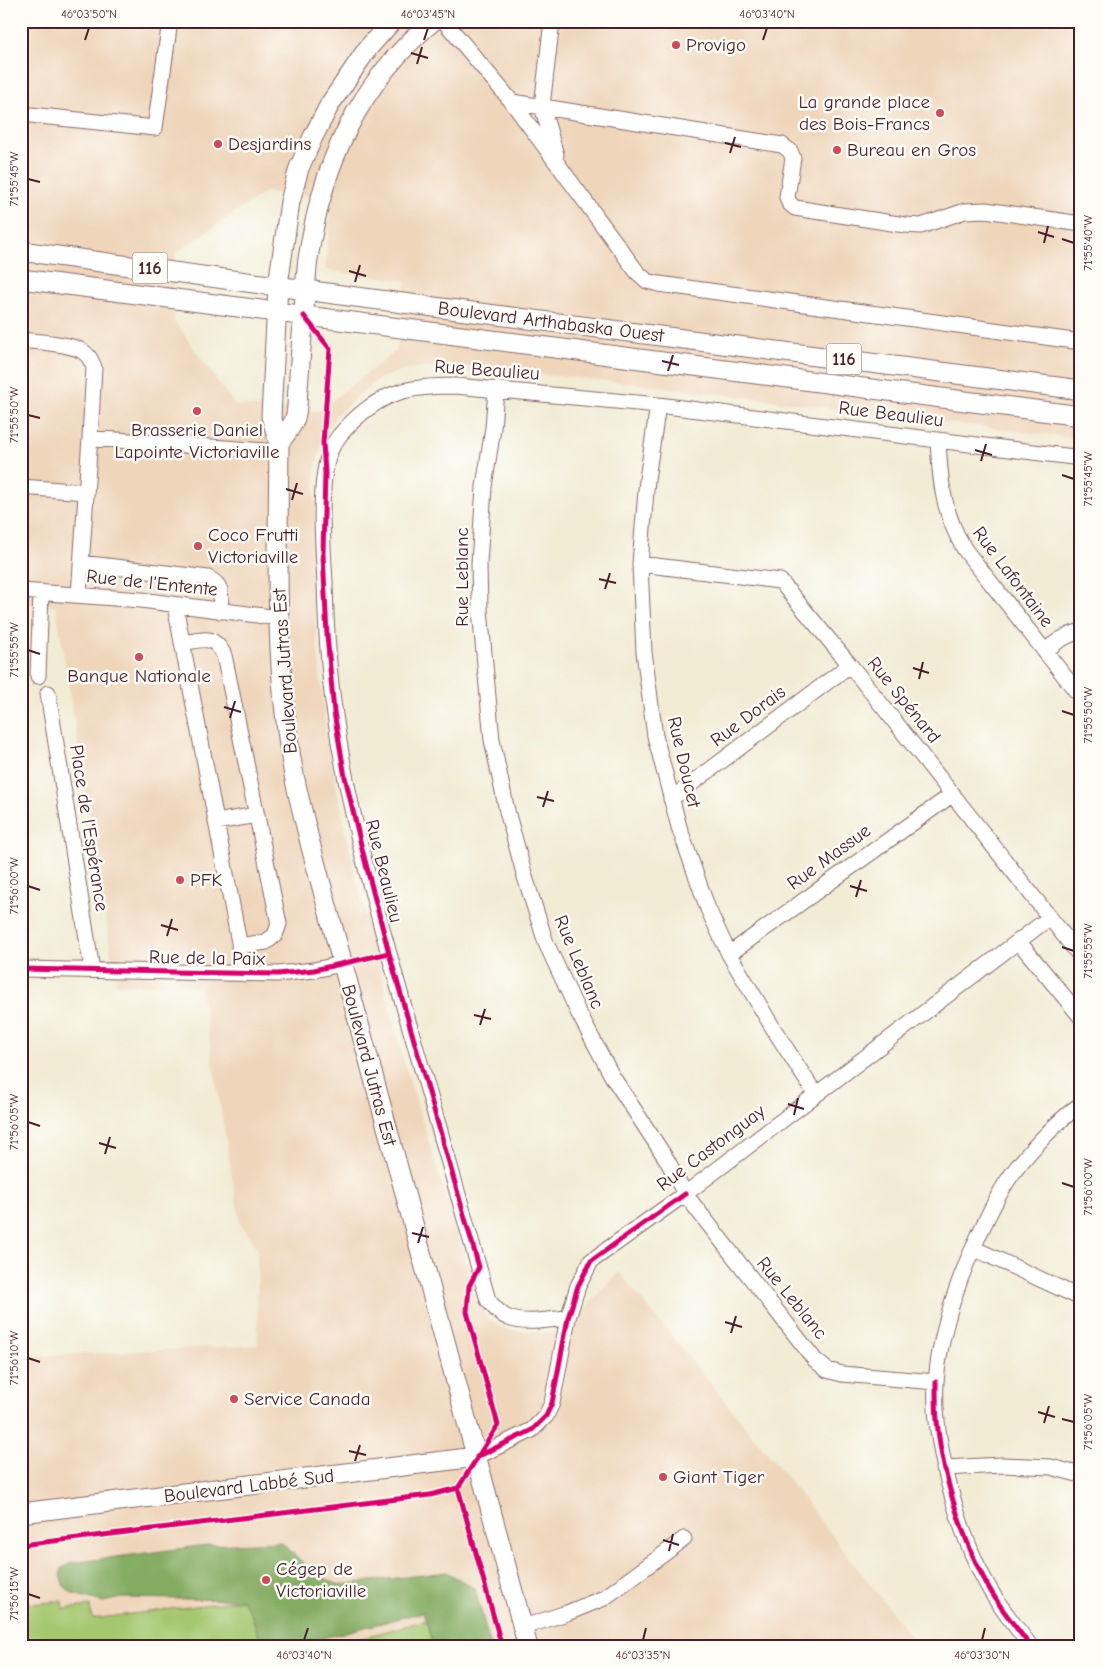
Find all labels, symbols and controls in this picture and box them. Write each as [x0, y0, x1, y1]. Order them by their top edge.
text: 46°03'50"N [61, 7, 117, 21]
text: 46°03'45"N [401, 7, 455, 21]
text: 46°03'40"N [739, 7, 795, 21]
place label: Provigo [686, 34, 746, 56]
marker: Provigo [670, 39, 682, 51]
place label: La grande place des Bois-Francs [798, 91, 930, 135]
marker: La grande place des Bois-Francs [934, 107, 946, 119]
place label: Desjardins [228, 133, 312, 155]
marker: Desjardins [212, 138, 224, 150]
place label: Bureau en Gros [847, 139, 976, 161]
marker: Bureau en Gros [831, 144, 843, 156]
text: 71°55'45"W [7, 151, 21, 206]
text: 71°55'40"W [1081, 215, 1095, 271]
road number: 116 [132, 252, 168, 284]
street label: Boulevard Arthabaska Ouest [437, 297, 666, 347]
road number: 116 [826, 344, 862, 374]
street label: Rue Beaulieu [434, 355, 540, 385]
text: 71°55'50"W [7, 386, 21, 443]
street label: Rue Beaulieu [837, 397, 945, 431]
marker: Brasserie Daniel Lapointe Victoriaville [191, 405, 203, 417]
place label: Brasserie Daniel Lapointe Victoriaville [114, 419, 280, 463]
text: 71°55'45"W [1081, 451, 1095, 506]
street label: Rue Lafontaine [968, 522, 1058, 632]
place label: Coco Frutti Victoriaville [208, 524, 299, 568]
street label: Rue Leblanc [451, 527, 473, 627]
marker: Coco Frutti Victoriaville [192, 540, 204, 552]
street label: Rue de l'Entente [85, 565, 219, 601]
street label: Boulevard Jutras Est [268, 587, 302, 754]
text: 71°55'55"W [7, 622, 21, 678]
marker: Banque Nationale [133, 651, 145, 663]
street label: Rue Spénard [863, 653, 945, 747]
place label: Banque Nationale [67, 665, 211, 687]
street label: Rue Dorais [706, 681, 790, 751]
text: 71°55'50"W [1081, 686, 1095, 743]
street label: Rue Doucet [663, 714, 705, 810]
street label: Place de l'Espérance [65, 743, 113, 913]
street label: Rue Beaulieu [361, 817, 407, 925]
street label: Rue Massue [783, 819, 875, 895]
text: 71°56'00"W [7, 857, 21, 915]
place label: PFK [190, 869, 223, 891]
marker: PFK [174, 874, 186, 886]
street label: Rue Leblanc [549, 912, 609, 1012]
text: 71°55'55"W [1081, 923, 1095, 979]
street label: Rue de la Paix [149, 946, 266, 970]
street label: Boulevard Jutras Est [337, 982, 401, 1148]
text: 71°56'05"W [7, 1093, 21, 1150]
street label: Rue Castonguay [653, 1100, 770, 1196]
text: 71°56'00"W [1081, 1158, 1095, 1216]
street label: Rue Leblanc [752, 1252, 832, 1344]
text: 71°56'10"W [7, 1330, 21, 1385]
place label: Service Canada [244, 1388, 370, 1410]
marker: Service Canada [228, 1393, 240, 1405]
text: 71°56'05"W [1081, 1393, 1095, 1450]
street label: Boulevard Labbé Sud [163, 1465, 335, 1507]
place label: Giant Tiger [673, 1466, 765, 1488]
marker: Giant Tiger [657, 1471, 669, 1483]
place label: Cégep de Victoriaville [276, 1558, 366, 1602]
text: 71°56'15"W [7, 1567, 21, 1621]
marker: Cégep de Victoriaville [260, 1574, 272, 1586]
text: 46°03'40"N [276, 1648, 332, 1662]
text: 46°03'35"N [616, 1648, 670, 1662]
text: 46°03'30"N [954, 1648, 1010, 1662]

